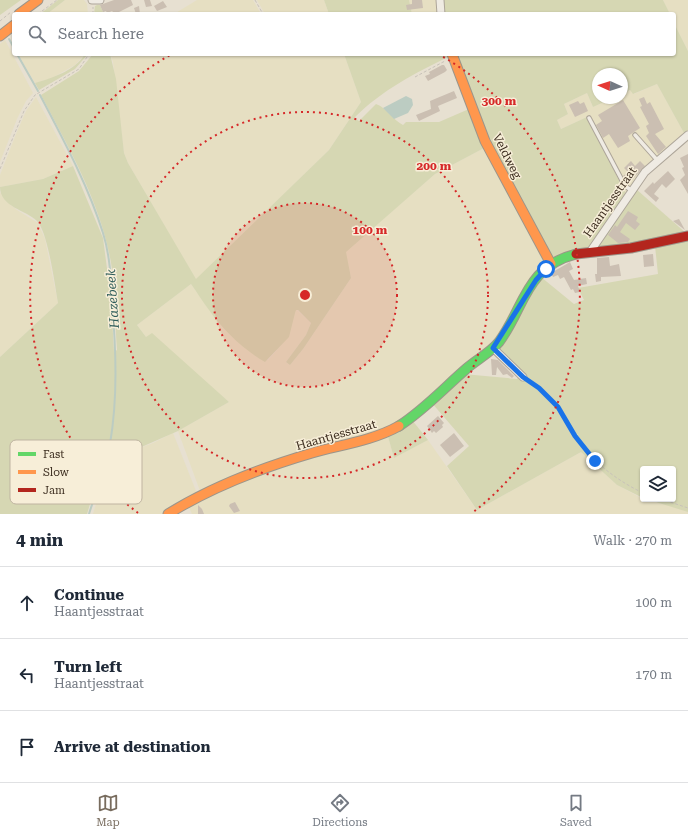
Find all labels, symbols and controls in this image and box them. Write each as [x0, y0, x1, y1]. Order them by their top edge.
search box [12, 12, 676, 56]
icon: search [26, 23, 48, 45]
text: Search here [58, 25, 144, 43]
north arrow [592, 68, 628, 104]
text: 300 m [482, 94, 517, 108]
street label: Veldweg [490, 131, 524, 181]
text: 200 m [417, 159, 452, 173]
street label: Haantjesstraat [580, 164, 640, 240]
text: 100 m [353, 223, 388, 237]
route start [537, 260, 555, 278]
water label: Hazebeek [103, 268, 122, 330]
centre of rings [298, 288, 312, 302]
street label: Haantjesstraat [294, 417, 378, 453]
legend [10, 440, 142, 504]
text: Fast [43, 448, 64, 461]
route end [586, 452, 604, 470]
text: Slow [43, 466, 70, 479]
map controls [640, 466, 676, 502]
button: layers [640, 466, 676, 502]
text: Jam [43, 484, 65, 497]
text: 4 min [16, 530, 63, 550]
text: Walk · 270 m [593, 533, 672, 548]
text: Continue [54, 586, 124, 604]
icon: ahead [16, 592, 38, 614]
text: 100 m [635, 595, 672, 610]
text: Haantjesstraat [54, 604, 144, 619]
text: Turn left [54, 658, 122, 676]
icon: left [16, 664, 38, 686]
text: 170 m [635, 667, 672, 682]
text: Haantjesstraat [54, 676, 144, 691]
icon: arrive [16, 736, 38, 758]
text: Arrive at destination [54, 738, 210, 756]
tab: Map [96, 792, 120, 829]
tab: Directions [312, 792, 368, 829]
tab: Saved [560, 792, 592, 829]

